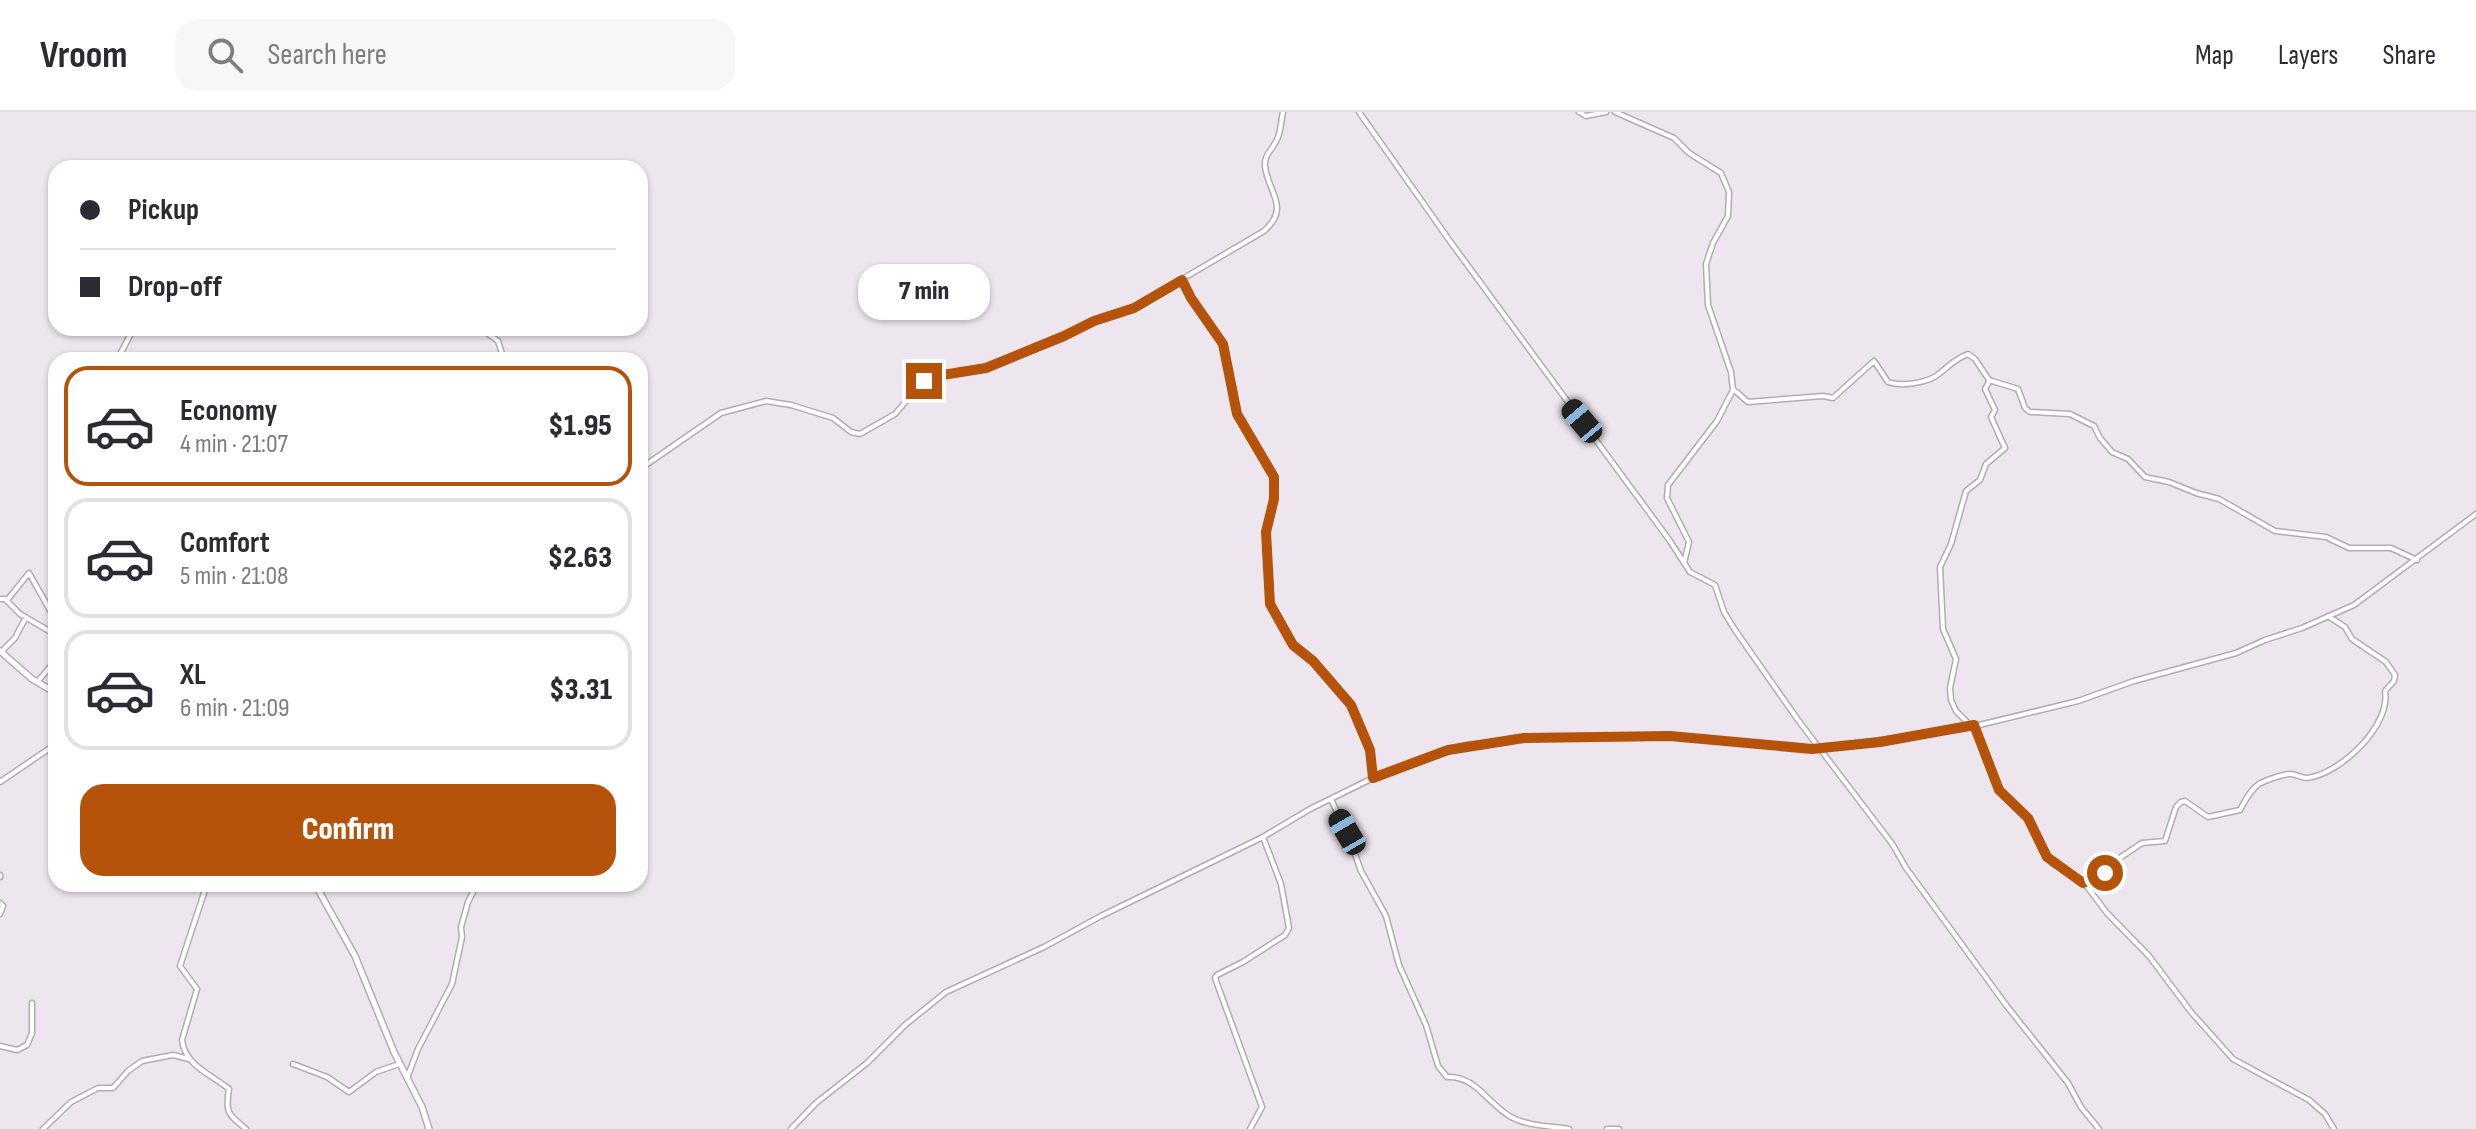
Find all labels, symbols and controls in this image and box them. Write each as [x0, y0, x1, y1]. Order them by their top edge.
search box [175, 19, 735, 91]
text: Vroom [40, 33, 127, 78]
icon: search [203, 33, 247, 77]
text: Search here [267, 37, 387, 73]
text: Map [2195, 39, 2234, 72]
text: Layers [2278, 39, 2338, 72]
text: Share [2382, 39, 2436, 72]
text: Pickup [128, 192, 199, 228]
callout: 7 min [858, 265, 990, 321]
text: Drop-off [128, 269, 222, 305]
text: 7 min [899, 276, 949, 307]
route end [906, 363, 942, 399]
icon: car [84, 390, 156, 462]
text: Economy [180, 393, 277, 429]
car [1557, 395, 1607, 447]
text: $1.95 [548, 408, 612, 444]
text: 4 min · 21:07 [180, 429, 288, 460]
icon: car [84, 522, 156, 594]
text: Comfort [180, 525, 270, 561]
text: $2.63 [548, 540, 612, 576]
text: 5 min · 21:08 [180, 561, 288, 592]
icon: car [84, 654, 156, 726]
text: XL [180, 657, 206, 693]
text: $3.31 [549, 672, 612, 708]
text: 6 min · 21:09 [180, 693, 290, 724]
button: Confirm [80, 784, 616, 876]
car [1325, 805, 1369, 859]
route start [2087, 855, 2123, 891]

